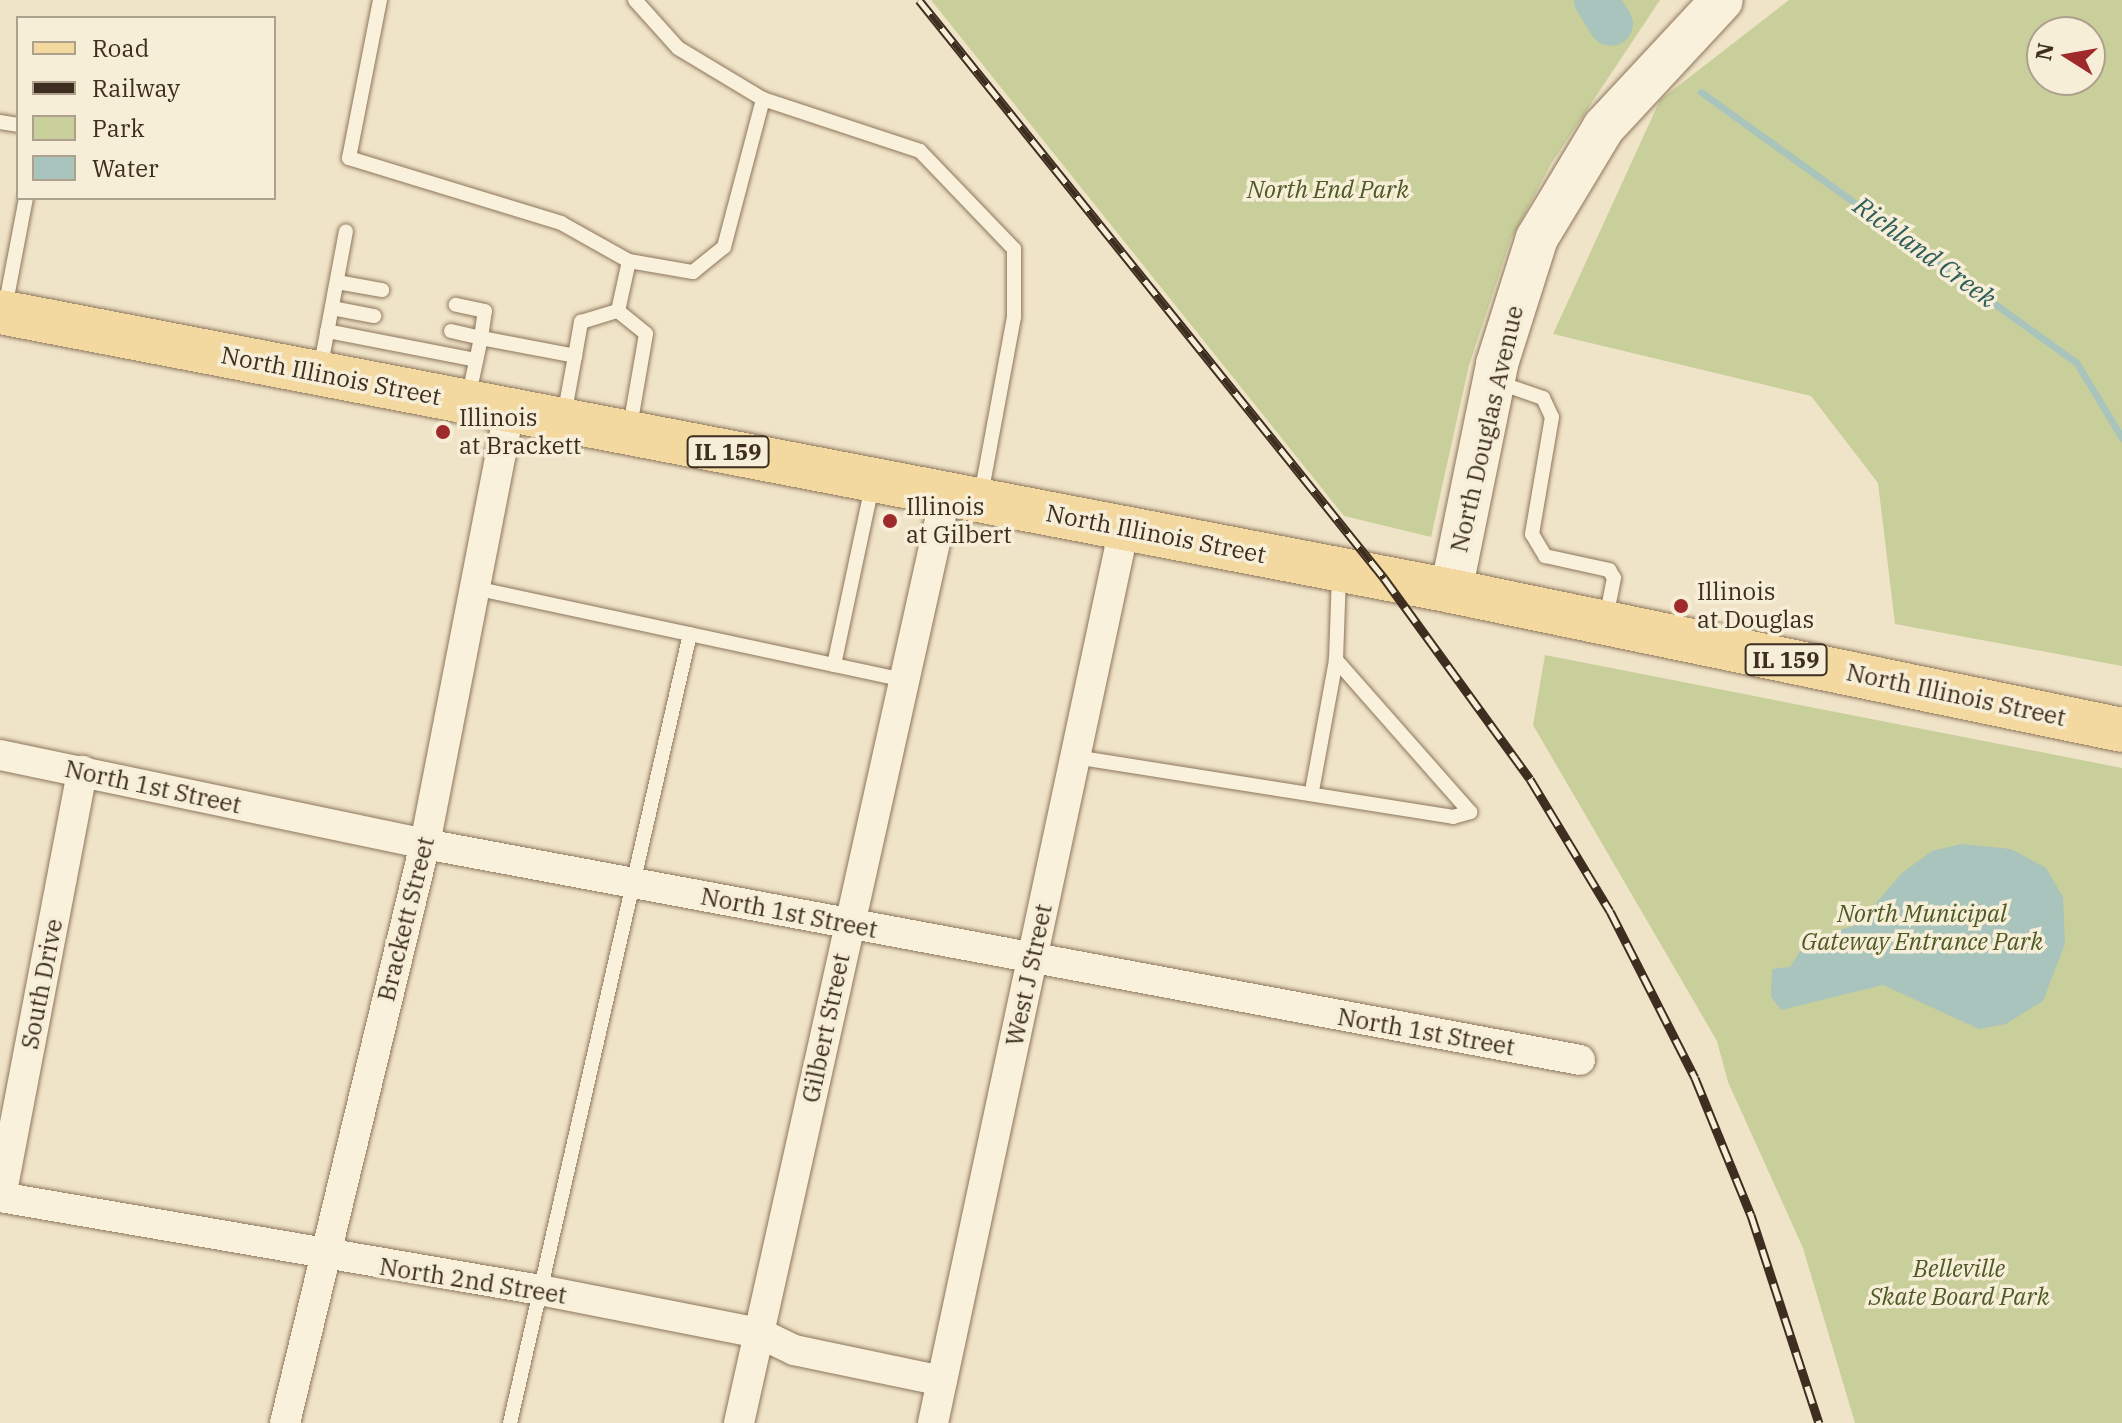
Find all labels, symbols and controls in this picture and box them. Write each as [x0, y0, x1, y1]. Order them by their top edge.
legend [16, 16, 276, 200]
north arrow [2026, 16, 2106, 96]
text: Road [92, 32, 149, 64]
text: N [2028, 40, 2060, 63]
text: Railway [92, 72, 180, 104]
text: Park [92, 112, 144, 144]
text: Water [92, 152, 159, 184]
park label: North End Park [1247, 176, 1409, 204]
water label: Richland Creek [1848, 190, 2002, 314]
street label: North Douglas Avenue [1445, 303, 1529, 555]
street label: North Illinois Street [219, 341, 443, 411]
place label: Illinois at Brackett [459, 404, 581, 460]
marker: Illinois at Brackett [434, 423, 452, 441]
road number: IL 159 [686, 434, 770, 470]
place label: Illinois at Gilbert [906, 493, 1012, 549]
street label: North Illinois Street [1044, 499, 1268, 569]
marker: Illinois at Gilbert [881, 512, 899, 530]
place label: Illinois at Douglas [1697, 578, 1814, 634]
marker: Illinois at Douglas [1672, 597, 1690, 615]
road number: IL 159 [1744, 642, 1828, 678]
street label: North Illinois Street [1844, 658, 2068, 732]
street label: North 1st Street [62, 754, 244, 820]
street label: Brackett Street [372, 834, 440, 1004]
street label: North 1st Street [698, 882, 880, 944]
park label: North Municipal Gateway Entrance Park [1801, 900, 2043, 956]
street label: West J Street [1000, 901, 1058, 1049]
street label: South Drive [15, 916, 69, 1052]
street label: Gilbert Street [796, 951, 856, 1105]
street label: North 1st Street [1335, 1002, 1517, 1062]
street label: North 2nd Street [377, 1252, 569, 1310]
park label: Belleville Skate Board Park [1869, 1255, 2049, 1311]

